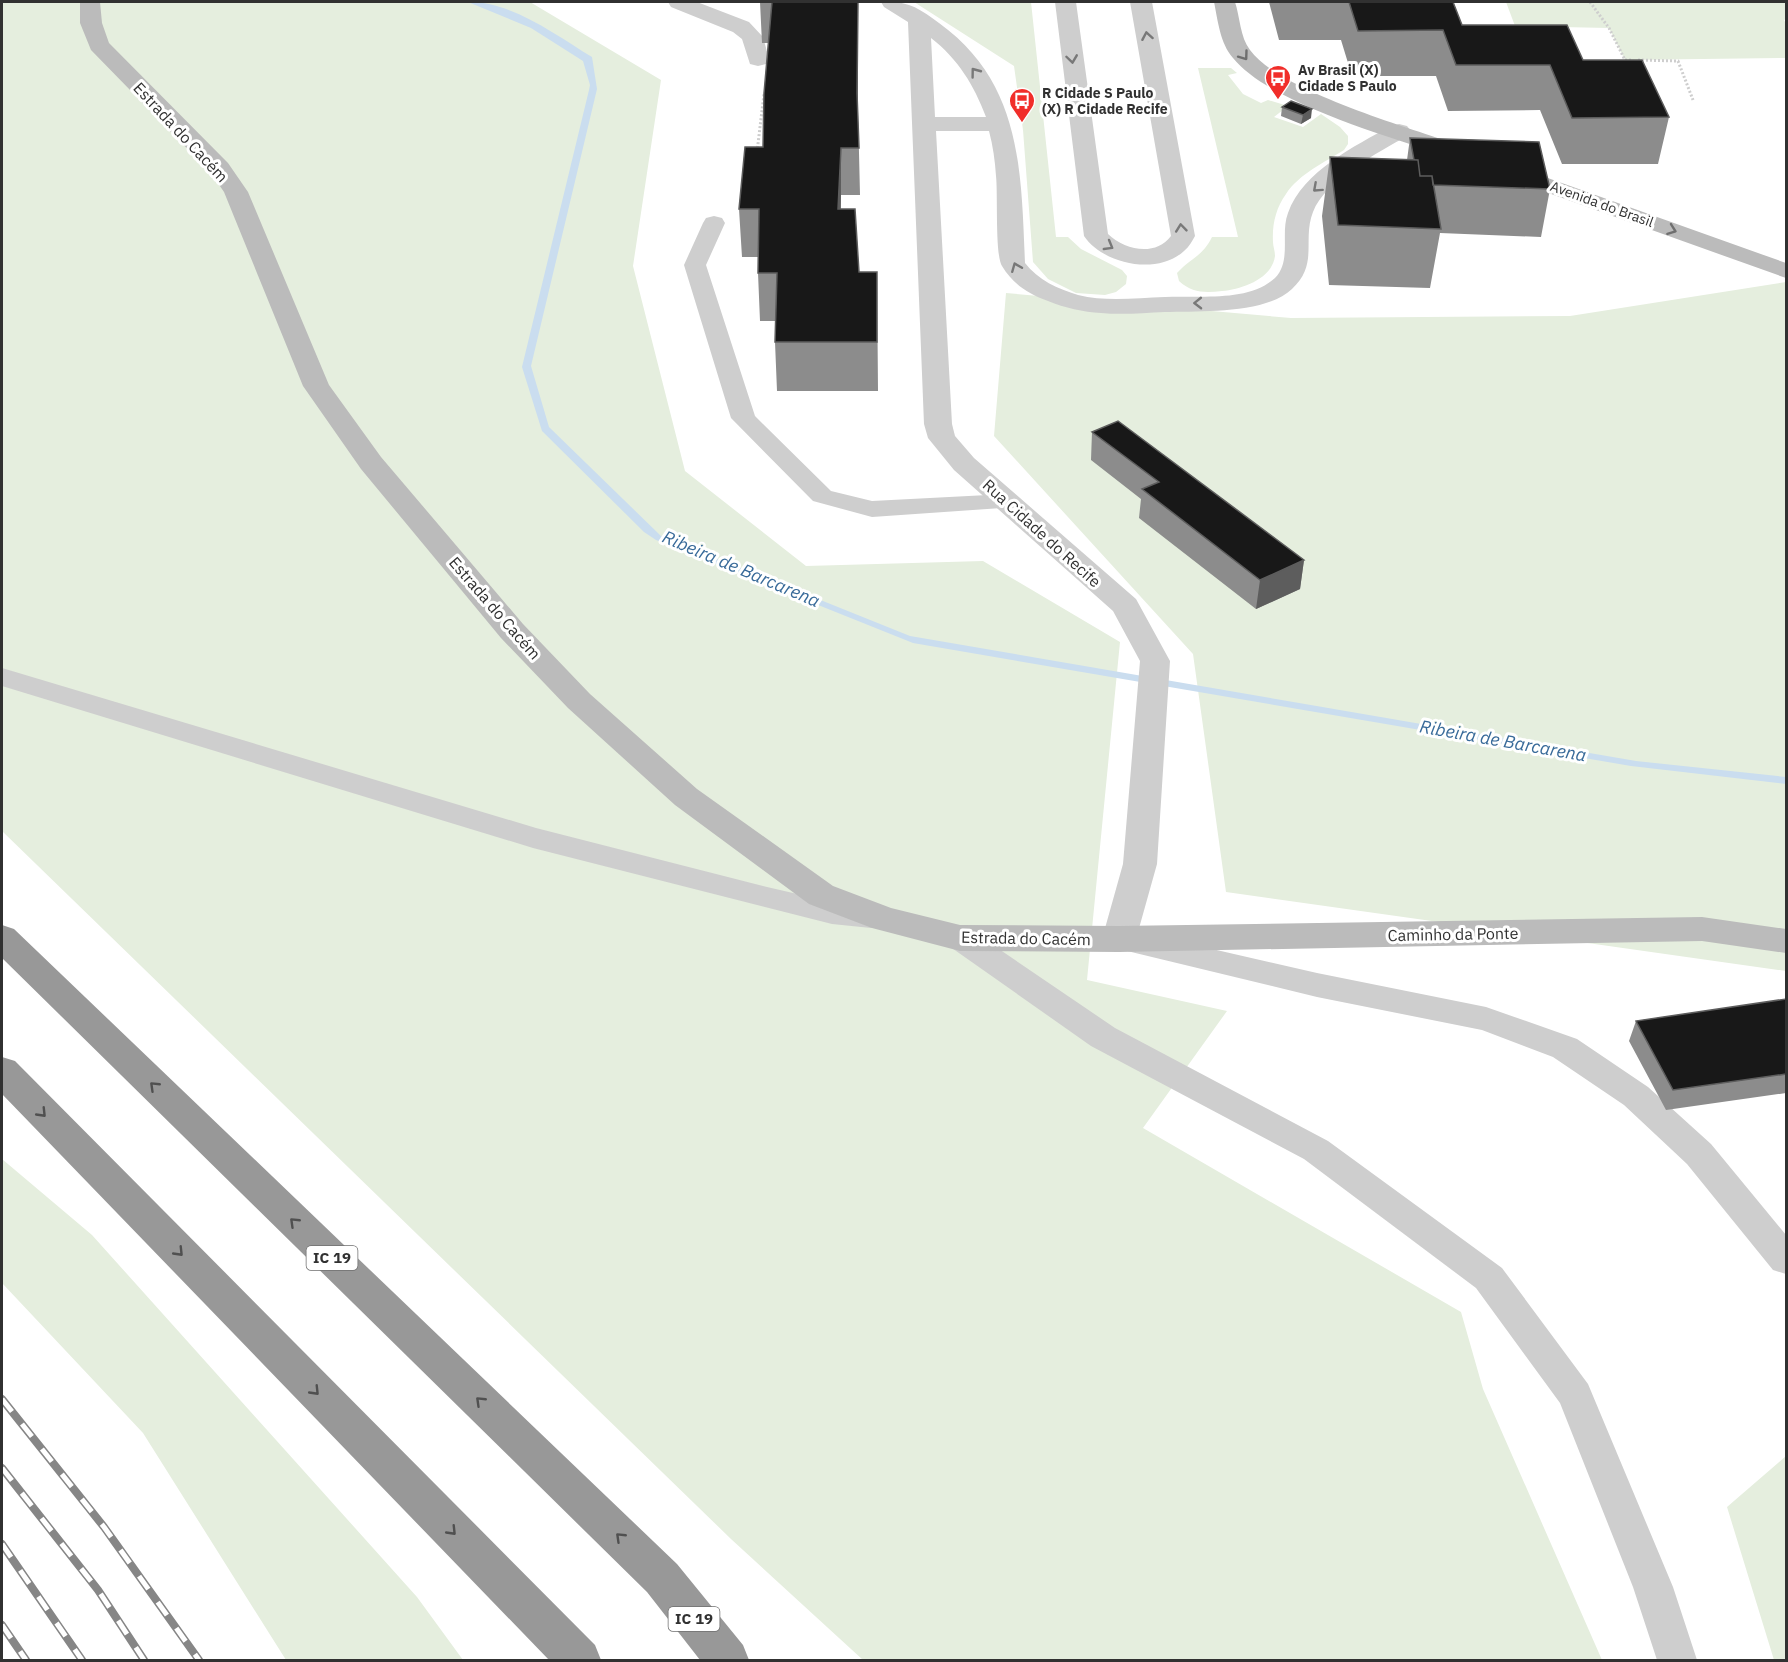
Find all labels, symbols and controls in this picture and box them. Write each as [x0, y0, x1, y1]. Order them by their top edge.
one-way arrow [1141, 32, 1154, 42]
one-way arrow [1237, 49, 1248, 60]
one-way arrow [1066, 55, 1078, 64]
place label: Av Brasil (X) Cidade S Paulo [1298, 61, 1397, 95]
bus stop icon: Av Brasil (X) Cidade S Paulo [1263, 63, 1293, 101]
one-way arrow [971, 68, 982, 79]
street label: Estrada do Cacém [129, 78, 233, 186]
place label: R Cidade S Paulo (X) R Cidade Recife [1042, 84, 1168, 118]
bus stop icon: R Cidade S Paulo (X) R Cidade Recife [1007, 86, 1037, 124]
street label: Avenida do Brasil [1548, 177, 1656, 231]
one-way arrow [1313, 181, 1324, 192]
one-way arrow [1666, 222, 1676, 235]
one-way arrow [1175, 223, 1188, 233]
one-way arrow [1103, 239, 1113, 251]
one-way arrow [1011, 262, 1023, 273]
one-way arrow [1194, 297, 1203, 309]
street label: Rua Cidade do Recife [979, 475, 1105, 591]
water label: Ribeira de Barcarena [659, 525, 823, 612]
street label: Estrada do Cacém [445, 552, 545, 664]
water label: Ribeira de Barcarena [1418, 715, 1588, 767]
street label: Caminho da Ponte [1387, 923, 1519, 945]
street label: Estrada do Cacém [961, 927, 1091, 949]
one-way arrow [151, 1082, 161, 1093]
one-way arrow [35, 1105, 46, 1116]
one-way arrow [291, 1218, 302, 1229]
one-way arrow [172, 1246, 183, 1256]
road number: IC 19 [306, 1246, 358, 1270]
one-way arrow [308, 1384, 319, 1395]
one-way arrow [476, 1397, 486, 1408]
one-way arrow [445, 1524, 456, 1534]
one-way arrow [616, 1533, 626, 1544]
road number: IC 19 [668, 1607, 720, 1631]

